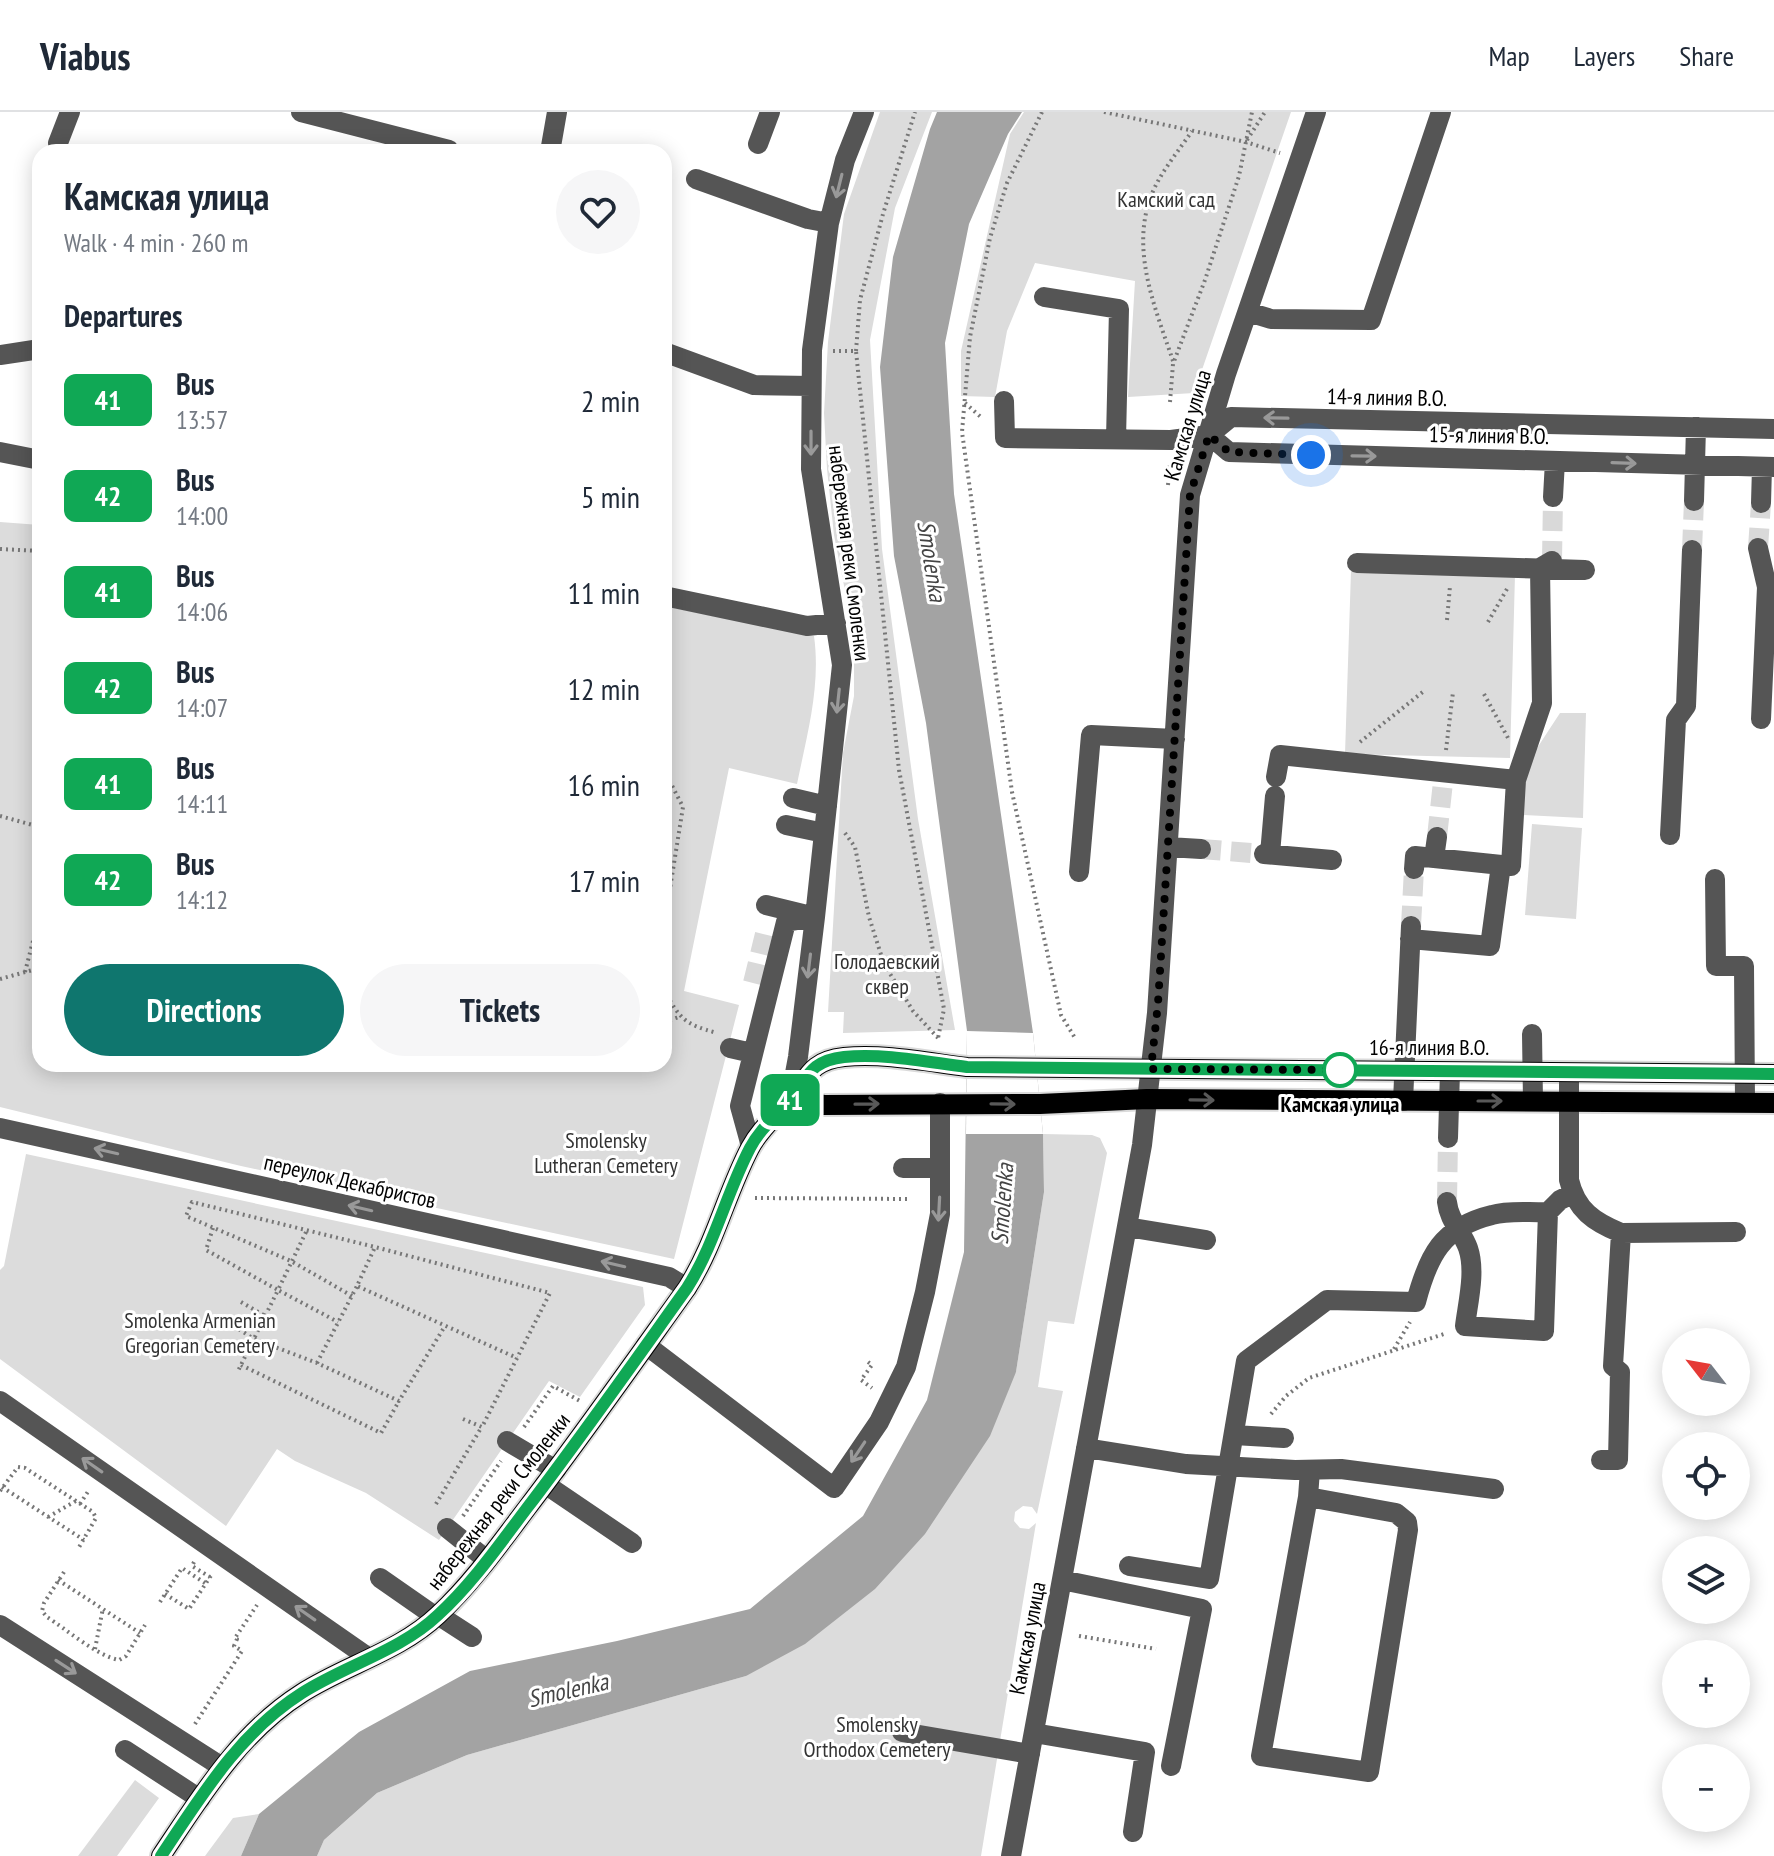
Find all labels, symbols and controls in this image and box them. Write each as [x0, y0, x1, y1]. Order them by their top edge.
text: Viabus [40, 31, 130, 80]
text: Map [1488, 37, 1530, 74]
text: Layers [1574, 37, 1635, 74]
text: Share [1679, 37, 1734, 74]
button: heart [556, 170, 640, 254]
text: Камская улица [64, 171, 269, 220]
one-way arrow [830, 172, 845, 198]
park label: Камский сад [1117, 185, 1215, 213]
text: Walk · 4 min · 260 m [64, 226, 248, 259]
text: Departures [64, 296, 182, 335]
text: Bus [176, 364, 215, 403]
street label: Камская улица [1157, 366, 1217, 484]
text: 41 [95, 381, 121, 418]
text: 2 min [581, 381, 640, 420]
street label: 14-я линия В.О. [1327, 382, 1447, 412]
text: 13:57 [176, 403, 228, 436]
one-way arrow [1263, 410, 1290, 426]
street label: 15-я линия В.О. [1429, 420, 1549, 450]
one-way arrow [803, 429, 819, 456]
your location [1291, 435, 1331, 475]
street label: набережная реки Смоленки [823, 444, 877, 662]
one-way arrow [1350, 448, 1377, 464]
one-way arrow [1610, 455, 1637, 470]
text: Bus [176, 460, 215, 499]
text: 42 [95, 477, 121, 514]
text: 5 min [581, 477, 640, 516]
text: 14:00 [176, 499, 228, 532]
water label: Smolenka [910, 518, 954, 605]
text: Bus [176, 556, 215, 595]
text: 41 [95, 573, 121, 610]
text: 11 min [567, 573, 640, 612]
text: 14:06 [176, 595, 228, 628]
text: Bus [176, 652, 215, 691]
text: 42 [95, 669, 121, 706]
text: 12 min [567, 669, 640, 708]
one-way arrow [831, 687, 846, 714]
text: 14:07 [176, 691, 228, 724]
text: Bus [176, 748, 215, 787]
text: 41 [95, 765, 121, 802]
text: 16 min [567, 765, 640, 804]
text: 14:11 [176, 787, 228, 820]
text: Bus [176, 844, 215, 883]
text: 42 [95, 861, 121, 898]
text: 17 min [569, 861, 640, 900]
text: 14:12 [176, 883, 228, 916]
park label: Голодаевский сквер [834, 947, 940, 1000]
one-way arrow [801, 952, 816, 979]
button: Directions [64, 964, 344, 1056]
button: Tickets [360, 964, 640, 1056]
street label: 16-я линия В.О. [1369, 1033, 1489, 1061]
marker: Камская улица [1323, 1053, 1357, 1087]
line badge: 41 [754, 1074, 826, 1126]
text: 41 [777, 1081, 803, 1118]
place label: Камская улица [1281, 1090, 1399, 1118]
one-way arrow [1188, 1092, 1215, 1108]
one-way arrow [1476, 1093, 1503, 1109]
one-way arrow [853, 1096, 880, 1112]
one-way arrow [989, 1096, 1016, 1111]
park label: Smolensky Lutheran Cemetery [534, 1126, 678, 1179]
one-way arrow [93, 1143, 119, 1158]
street label: переулок Декабристов [261, 1148, 439, 1214]
water label: Smolenka [984, 1161, 1020, 1246]
one-way arrow [931, 1195, 946, 1221]
one-way arrow [347, 1200, 373, 1215]
one-way arrow [601, 1256, 627, 1271]
park label: Smolenka Armenian Gregorian Cemetery [124, 1306, 276, 1359]
north arrow [1662, 1328, 1750, 1416]
map controls [1662, 1328, 1750, 1832]
street label: набережная реки Смоленки [420, 1407, 576, 1595]
button: locate [1662, 1432, 1750, 1520]
one-way arrow [850, 1441, 866, 1463]
one-way arrow [82, 1457, 104, 1473]
button: layers [1662, 1536, 1750, 1624]
street label: Камская улица [1002, 1579, 1052, 1697]
one-way arrow [295, 1605, 317, 1621]
button: + [1662, 1640, 1750, 1728]
one-way arrow [54, 1659, 76, 1676]
water label: Smolenka [525, 1665, 612, 1714]
park label: Smolensky Orthodox Cemetery [804, 1710, 951, 1763]
button: − [1662, 1744, 1750, 1832]

